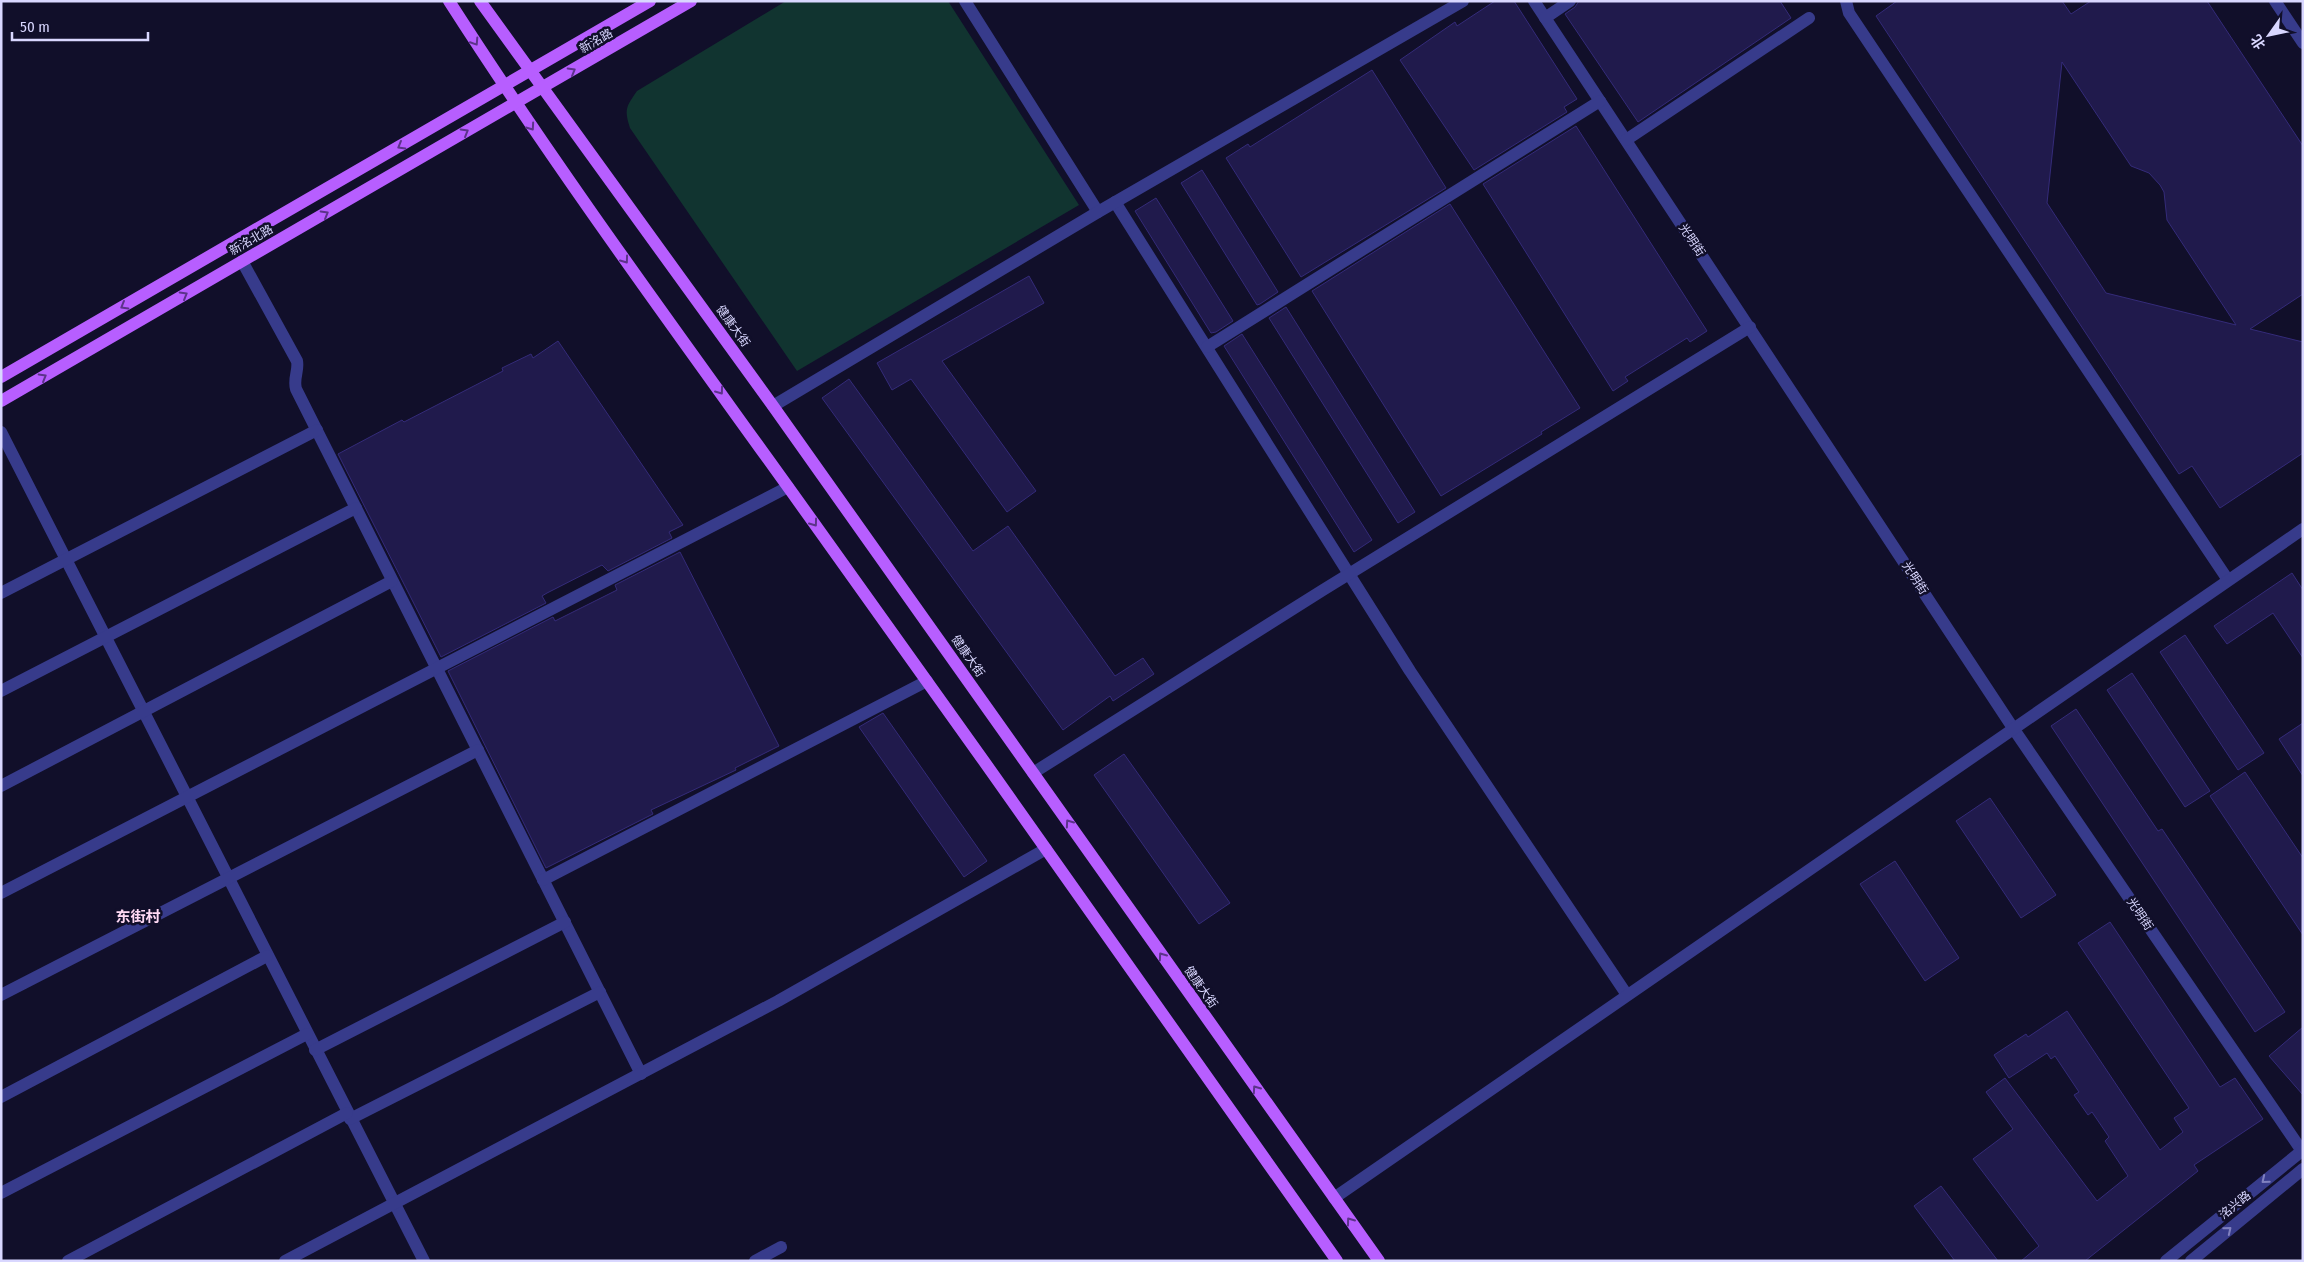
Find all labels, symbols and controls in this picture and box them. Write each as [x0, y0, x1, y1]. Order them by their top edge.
scale bar [12, 10, 149, 42]
north arrow [2244, 10, 2294, 60]
text: 50 m [20, 18, 50, 36]
street label: 新洺路 [577, 26, 615, 56]
text: 北 [2248, 31, 2269, 52]
one-way arrow [469, 37, 479, 46]
one-way arrow [566, 67, 575, 77]
one-way arrow [525, 121, 534, 131]
one-way arrow [460, 129, 469, 139]
one-way arrow [397, 139, 406, 149]
one-way arrow [319, 210, 328, 220]
street label: 光明街 [1676, 221, 1708, 259]
street label: 新洺北路 [227, 222, 275, 258]
one-way arrow [618, 254, 628, 263]
one-way arrow [178, 291, 187, 301]
one-way arrow [120, 300, 129, 310]
street label: 健康大街 [713, 302, 753, 350]
one-way arrow [38, 373, 47, 383]
one-way arrow [714, 385, 723, 395]
one-way arrow [808, 517, 817, 527]
street label: 光明街 [1899, 559, 1931, 597]
street label: 健康大街 [948, 632, 988, 680]
one-way arrow [1066, 819, 1075, 829]
street label: 光明街 [2124, 895, 2156, 933]
district label: 东街村 [115, 908, 161, 926]
one-way arrow [1159, 952, 1168, 962]
street label: 健康大街 [1181, 963, 1221, 1011]
one-way arrow [1253, 1085, 1262, 1095]
one-way arrow [2262, 1175, 2271, 1183]
street label: 洺兴路 [2217, 1188, 2253, 1222]
one-way arrow [1347, 1217, 1356, 1227]
one-way arrow [2223, 1226, 2232, 1235]

